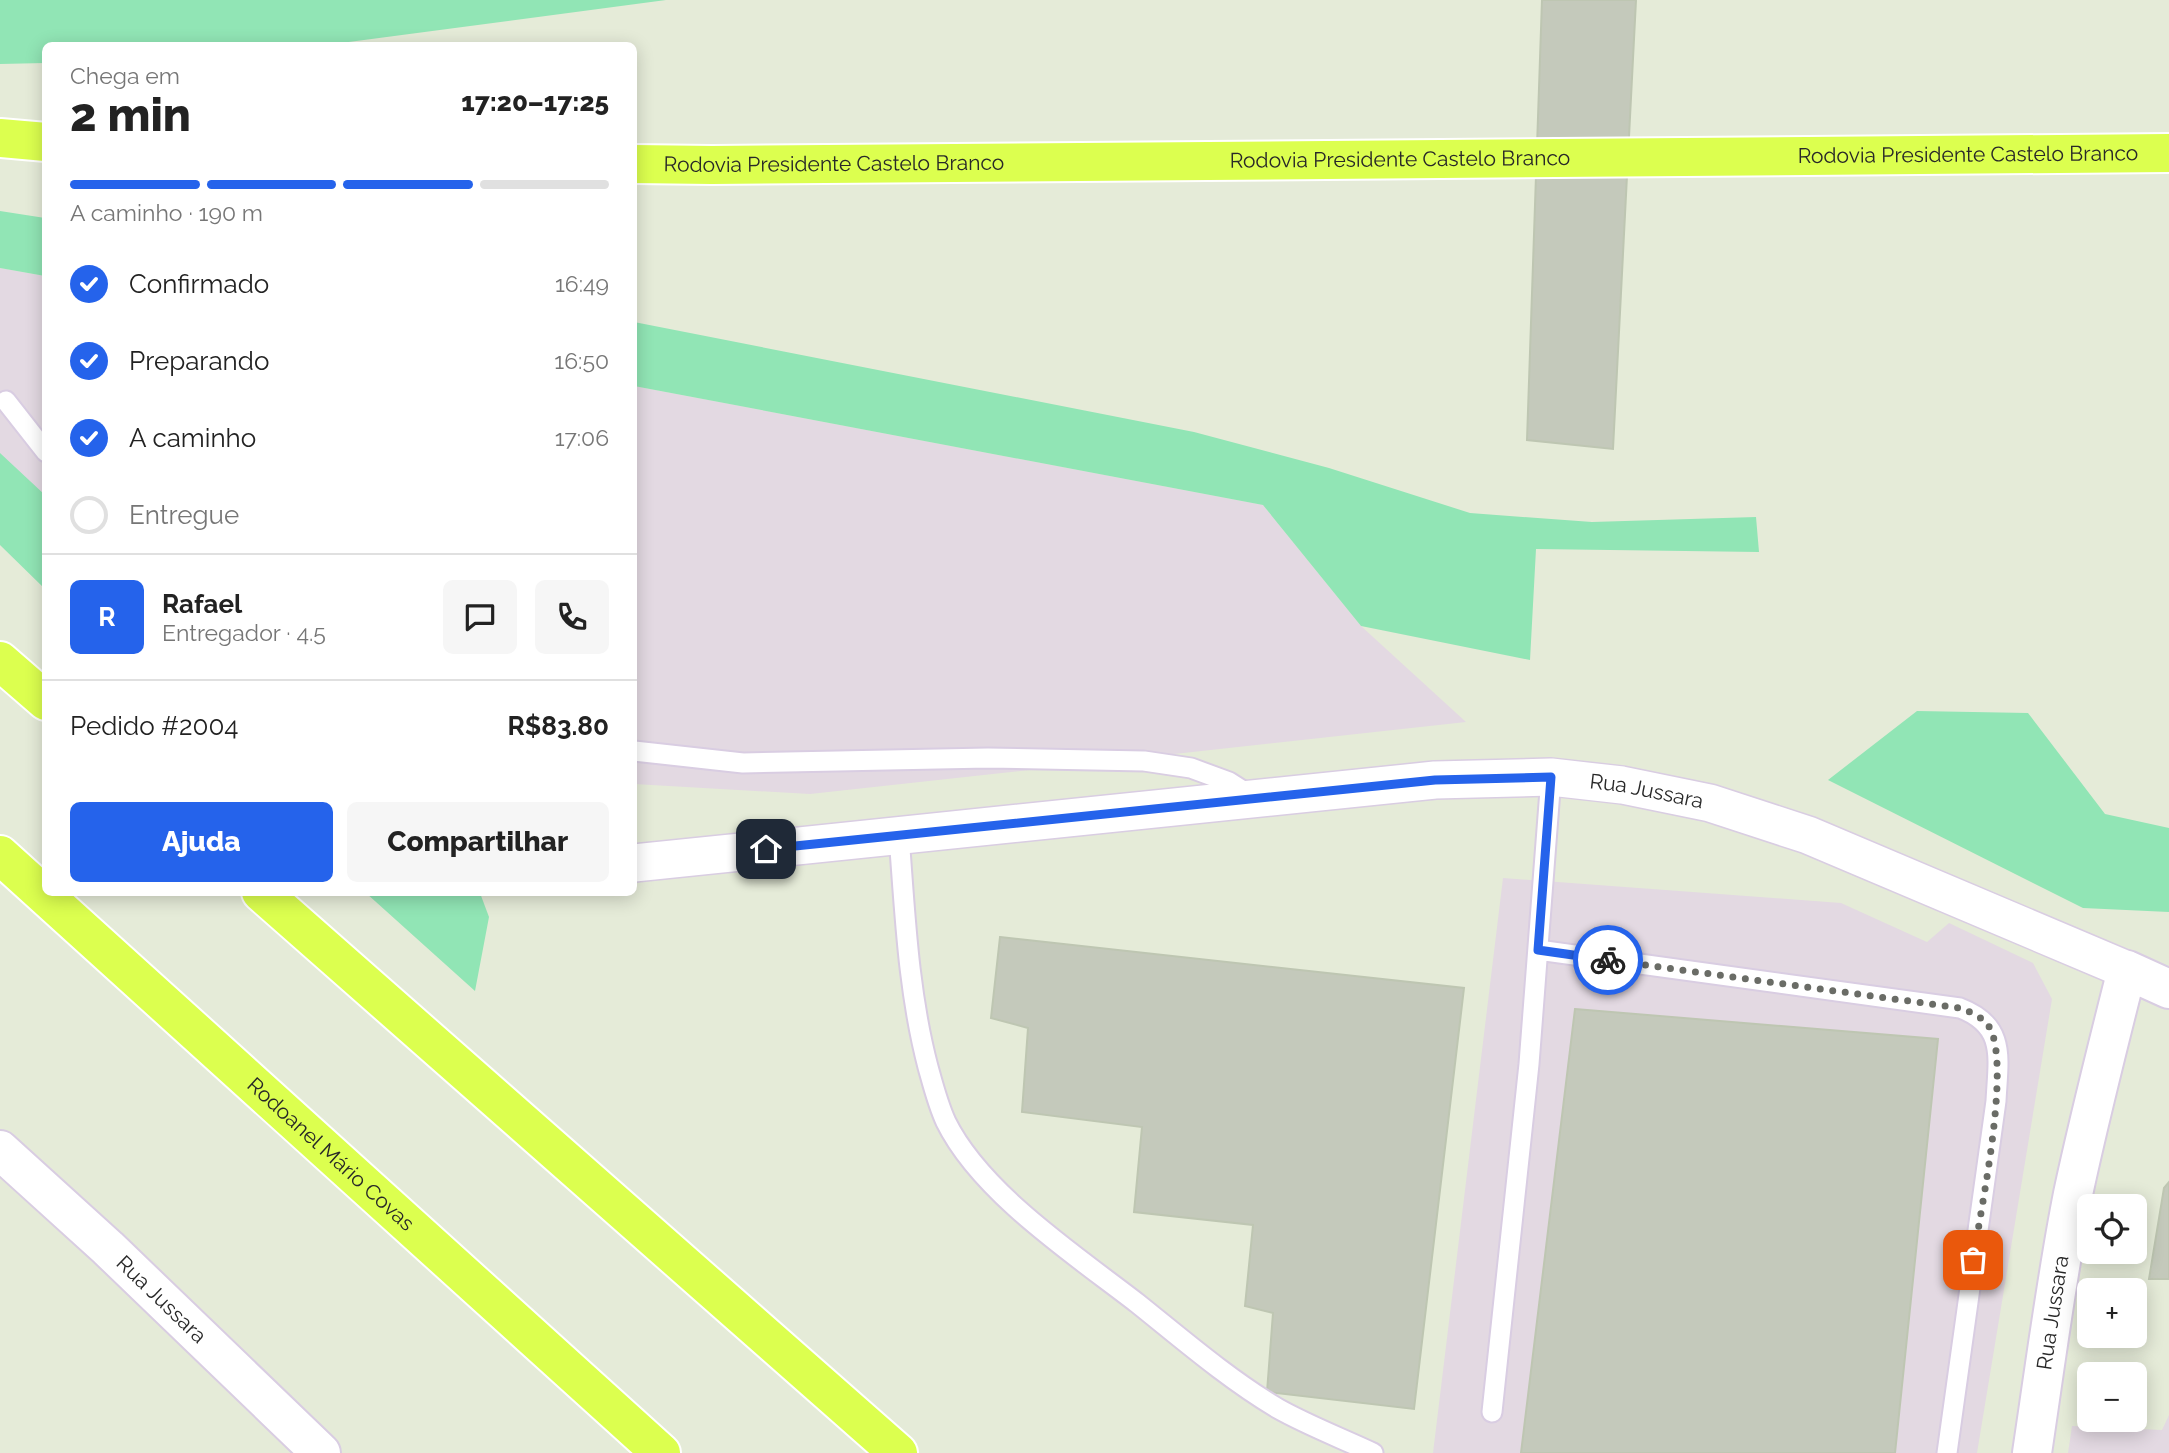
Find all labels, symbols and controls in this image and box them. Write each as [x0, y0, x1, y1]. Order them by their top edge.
text: Chega em [70, 62, 180, 89]
text: 17:20–17:25 [461, 87, 609, 117]
text: 2 min [70, 88, 191, 142]
street label: Rodovia Presidente Castelo Branco [1798, 140, 2138, 168]
street label: Rodovia Presidente Castelo Branco [1230, 145, 1570, 173]
street label: Rodovia Presidente Castelo Branco [664, 150, 1004, 177]
text: A caminho · 190 m [70, 199, 263, 226]
icon: check [70, 265, 108, 303]
text: Confirmado [129, 269, 269, 299]
text: 16:49 [555, 270, 609, 297]
icon: check [70, 342, 108, 380]
text: Preparando [129, 346, 269, 376]
text: 16:50 [554, 347, 609, 374]
icon: check [70, 419, 108, 457]
text: A caminho [129, 423, 256, 453]
text: 17:06 [555, 424, 609, 451]
text: Entregue [129, 500, 239, 530]
button: chat [443, 580, 517, 654]
button: phone [535, 580, 609, 654]
text: Rafael [162, 589, 242, 619]
text: R [98, 602, 116, 632]
text: Entregador · 4.5 [162, 619, 326, 646]
text: Pedido #2004 [70, 711, 239, 741]
text: R$83.80 [507, 711, 609, 741]
street label: Rua Jussara [1588, 768, 1706, 813]
button: Ajuda [70, 802, 333, 882]
button: Compartilhar [347, 802, 609, 882]
pin [736, 819, 796, 879]
icon: home [747, 830, 785, 868]
courier [1573, 925, 1643, 995]
icon: bike [1589, 941, 1627, 979]
street label: Rodoanel Mário Covas [242, 1072, 420, 1236]
map controls [2077, 1194, 2147, 1432]
button: locate [2077, 1194, 2147, 1264]
pin [1943, 1230, 2003, 1290]
icon: bag [1954, 1241, 1992, 1279]
street label: Rua Jussara [112, 1250, 212, 1348]
street label: Rua Jussara [2031, 1253, 2074, 1371]
button: + [2077, 1278, 2147, 1348]
button: − [2077, 1362, 2147, 1432]

